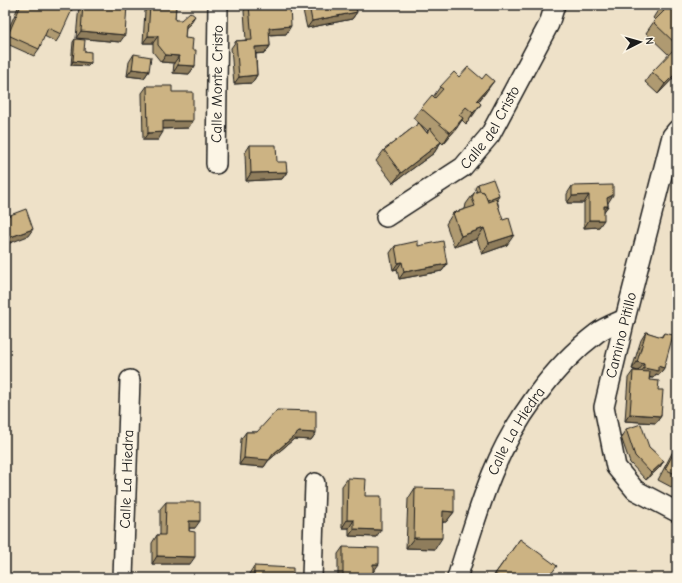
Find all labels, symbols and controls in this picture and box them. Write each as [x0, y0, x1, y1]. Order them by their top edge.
north arrow [620, 22, 660, 62]
street label: Calle Monte Cristo [207, 25, 227, 143]
text: N [643, 37, 656, 45]
street label: Calle del Cristo [456, 83, 524, 173]
street label: Camino Pitillo [602, 290, 640, 380]
street label: Calle La Hiedra [483, 383, 549, 478]
street label: Calle La Hiedra [116, 429, 137, 529]

